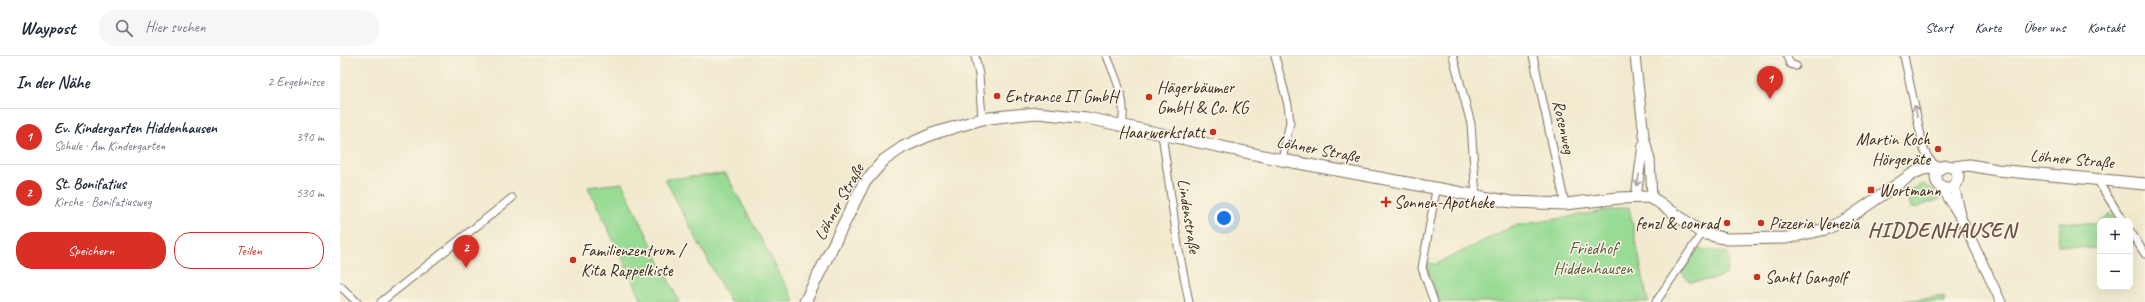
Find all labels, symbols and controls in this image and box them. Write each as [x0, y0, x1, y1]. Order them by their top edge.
search box [99, 10, 379, 46]
text: Waypost [20, 16, 75, 40]
icon: search [113, 17, 135, 39]
text: Hier suchen [145, 18, 205, 37]
text: Start [1925, 19, 1953, 36]
text: Karte [1975, 19, 2001, 36]
text: Über uns [2023, 19, 2065, 36]
text: Kontakt [2087, 19, 2125, 36]
pin: 1 [1757, 66, 1783, 99]
text: In der Nähe [16, 72, 89, 93]
text: 2 Ergebnisse [268, 74, 324, 90]
place label: Hägerbäumer GmbH & Co. KG [1157, 77, 1250, 118]
place label: Entrance IT GmbH [1005, 86, 1121, 107]
marker: Entrance IT GmbH [992, 91, 1002, 101]
marker: Hägerbäumer GmbH & Co. KG [1144, 92, 1154, 102]
street label: Rosenweg [1548, 98, 1580, 157]
one-way arrow [1911, 105, 1919, 118]
text: Ev. Kindergarten Hiddenhausen [54, 119, 217, 138]
place label: Haarwerkstatt [1118, 122, 1207, 143]
marker: Haarwerkstatt [1208, 127, 1218, 137]
text: 1 [26, 129, 32, 145]
text: 390 m [296, 129, 324, 145]
place label: Martin Koch Hörgeräte [1856, 129, 1931, 170]
street label: Löhner Straße [1275, 131, 1363, 168]
text: Schule · Am Kindergarten [54, 138, 165, 154]
marker: Martin Koch Hörgeräte [1933, 144, 1943, 154]
street label: Löhner Straße [2029, 145, 2116, 173]
street label: Löhner Straße [809, 159, 869, 244]
one-way arrow [1634, 173, 1642, 186]
text: St. Bonifatius [54, 175, 126, 194]
street label: Lindenstraße [1173, 177, 1205, 256]
place label: Wortmann [1879, 180, 1941, 201]
text: 2 [26, 185, 32, 201]
text: 530 m [296, 185, 324, 201]
marker: Wortmann [1866, 185, 1876, 195]
place label: Sonnen-Apotheke [1394, 192, 1495, 213]
text: Kirche · Bonifatiusweg [54, 194, 151, 210]
marker: Sonnen-Apotheke [1381, 197, 1391, 207]
your location [1214, 208, 1234, 228]
place label: fenzl & conrad [1636, 213, 1721, 234]
place label: Pizzeria Venezia [1769, 213, 1860, 234]
district label: HIDDENHAUSEN [1867, 217, 2020, 243]
marker: fenzl & conrad [1722, 218, 1732, 228]
marker: Pizzeria Venezia [1756, 218, 1766, 228]
map controls [2097, 218, 2133, 290]
button: + [2097, 218, 2133, 254]
button: Speichern [16, 232, 166, 269]
button: Teilen [174, 232, 324, 269]
pin: 2 [453, 235, 479, 268]
park label: Friedhof Hiddenhausen [1553, 238, 1634, 279]
place label: Familienzentrum / Kita Rappelkiste [581, 240, 688, 281]
button: − [2097, 254, 2133, 290]
marker: Familienzentrum / Kita Rappelkiste [568, 255, 578, 265]
place label: Sankt Gangolf [1765, 267, 1851, 288]
marker: Sankt Gangolf [1752, 272, 1762, 282]

